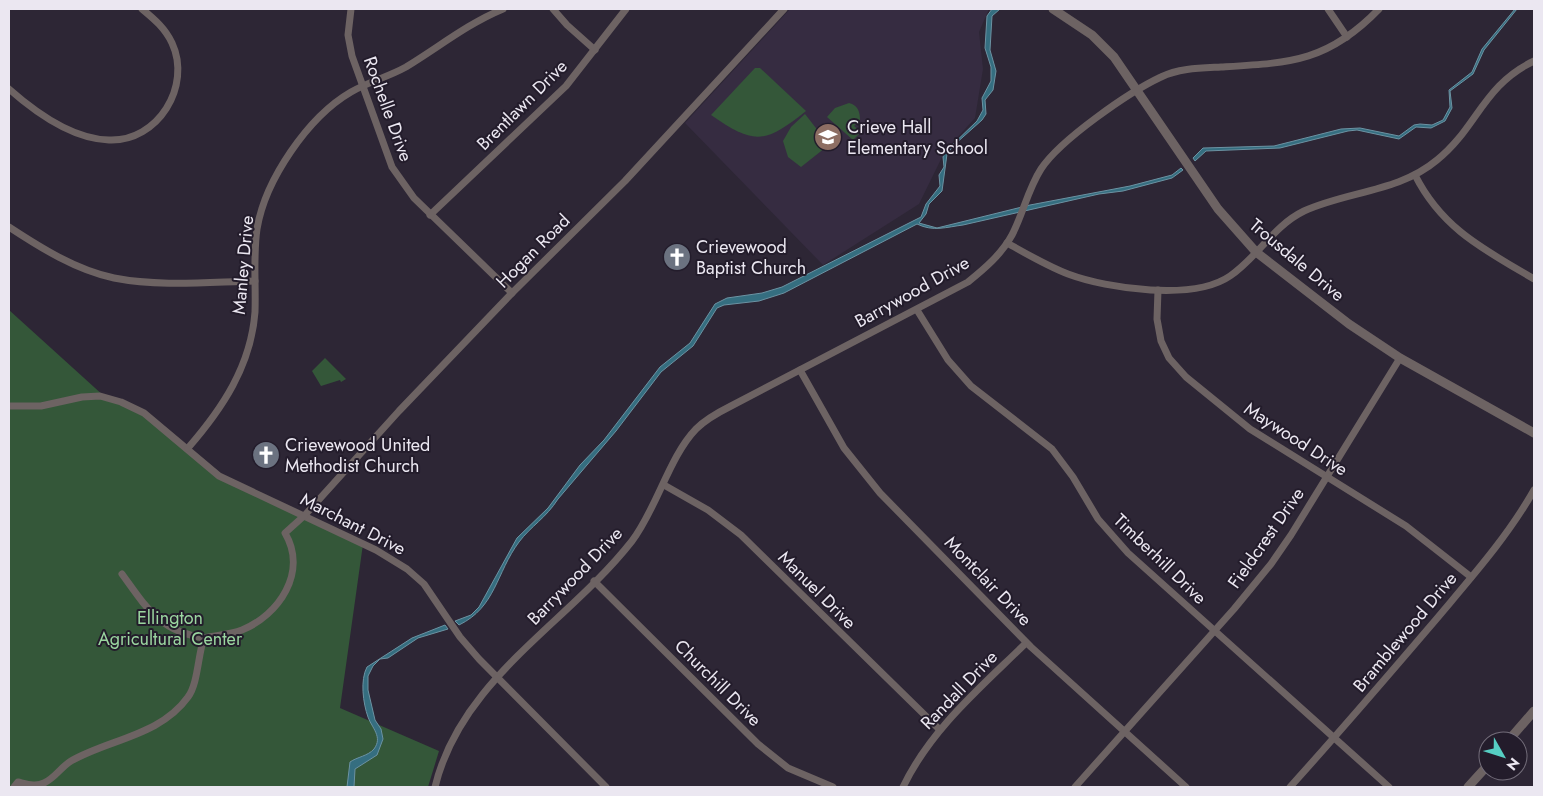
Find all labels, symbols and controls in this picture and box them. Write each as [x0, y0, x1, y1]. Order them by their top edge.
street label: Rochelle Drive [357, 53, 419, 165]
street label: Brentlawn Drive [471, 54, 573, 156]
place label: Crieve Hall Elementary School [847, 114, 988, 161]
school or university icon: Crieve Hall Elementary School [813, 122, 843, 152]
street label: Hogan Road [490, 208, 576, 294]
street label: Trousdale Drive [1244, 212, 1350, 308]
street label: Manley Drive [226, 214, 260, 316]
place label: Crievewood Baptist Church [696, 234, 806, 281]
church icon: Crievewood Baptist Church [662, 242, 692, 272]
street label: Barrywood Drive [850, 250, 974, 334]
street label: Maywood Drive [1239, 396, 1353, 482]
place label: Crievewood United Methodist Church [285, 432, 430, 479]
church icon: Crievewood United Methodist Church [251, 440, 281, 470]
street label: Fieldcrest Drive [1221, 482, 1311, 594]
street label: Marchant Drive [296, 486, 410, 562]
street label: Timberhill Drive [1108, 508, 1212, 610]
street label: Barrywood Drive [521, 521, 629, 631]
street label: Montclair Drive [938, 530, 1038, 632]
street label: Manuel Drive [772, 545, 862, 635]
street label: Bramblewood Drive [1347, 566, 1463, 698]
park label: Ellington Agricultural Center [98, 605, 243, 652]
street label: Churchill Drive [669, 634, 767, 732]
street label: Randall Drive [915, 645, 1003, 735]
north arrow [1478, 731, 1528, 781]
text: N [1502, 754, 1524, 775]

